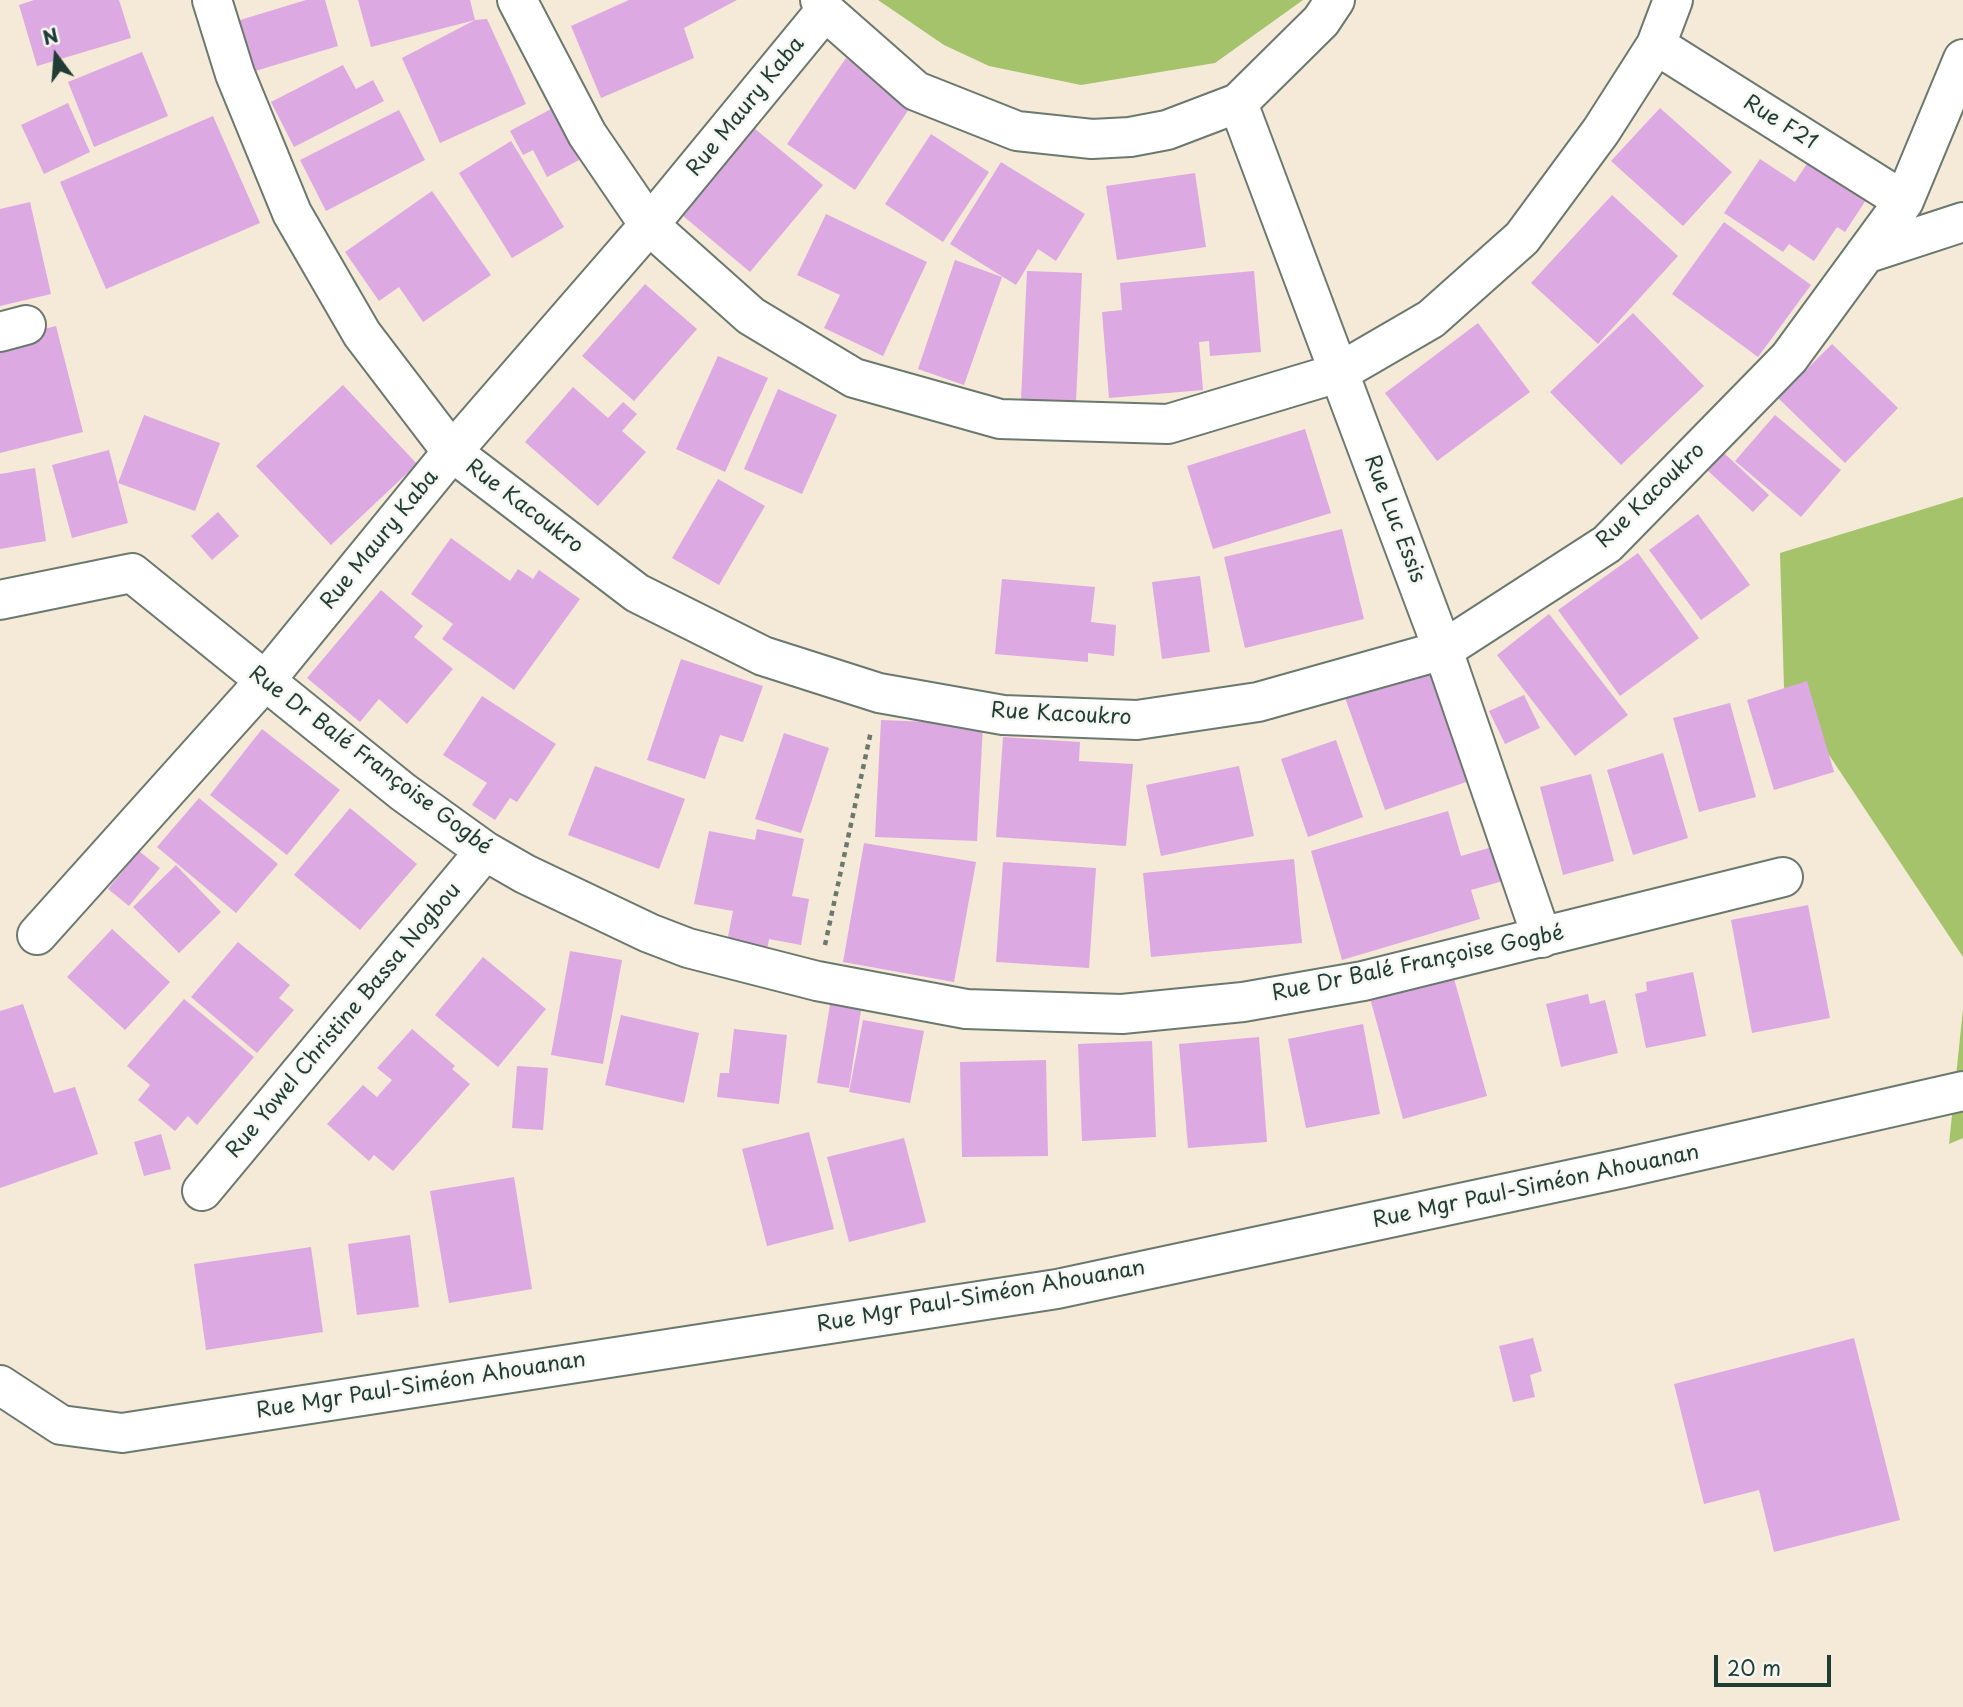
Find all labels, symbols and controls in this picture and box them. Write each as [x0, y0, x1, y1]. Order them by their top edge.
text: N [39, 20, 61, 51]
north arrow [21, 21, 91, 91]
street label: Rue Maury Kaba [682, 32, 810, 182]
street label: Rue F21 [1738, 91, 1822, 155]
street label: Rue Kacoukro [1592, 438, 1710, 554]
street label: Rue Luc Essis [1358, 452, 1430, 586]
street label: Rue Kacoukro [460, 455, 588, 559]
street label: Rue Maury Kaba [316, 465, 444, 615]
street label: Rue Dr Balé Françoise Gogbé [243, 661, 497, 861]
street label: Rue Kacoukro [990, 699, 1132, 731]
street label: Rue Yowel Christine Bassa Nogbou [221, 878, 467, 1164]
street label: Rue Dr Balé Françoise Gogbé [1270, 921, 1566, 1007]
street label: Rue Mgr Paul-Siméon Ahouanan [1370, 1140, 1702, 1234]
street label: Rue Mgr Paul-Siméon Ahouanan [815, 1256, 1147, 1338]
street label: Rue Mgr Paul-Siméon Ahouanan [254, 1347, 588, 1425]
scale bar [1718, 1640, 1835, 1684]
text: 20 m [1727, 1651, 1781, 1683]

